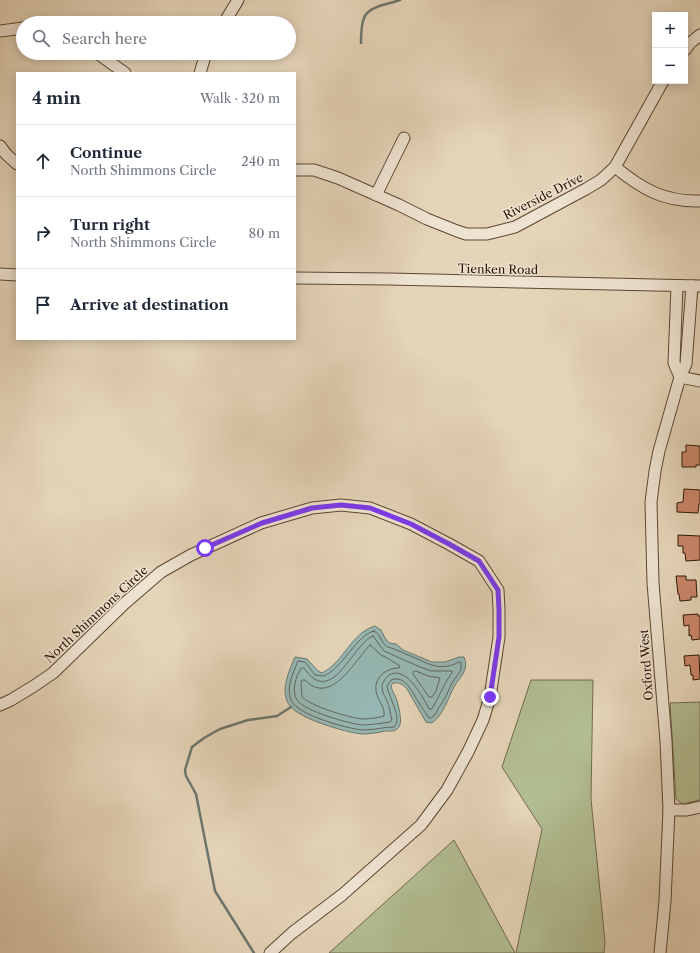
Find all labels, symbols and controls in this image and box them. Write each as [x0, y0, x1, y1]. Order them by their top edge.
map controls [652, 12, 688, 84]
button: + [652, 12, 688, 48]
search box [16, 16, 296, 60]
icon: search [30, 27, 52, 49]
text: Search here [62, 29, 147, 48]
button: − [652, 48, 688, 84]
text: 4 min [32, 88, 81, 108]
text: Walk · 320 m [200, 90, 280, 106]
text: Continue [70, 143, 142, 162]
icon: ahead [32, 150, 54, 172]
text: 240 m [241, 153, 280, 169]
text: North Shimmons Circle [70, 162, 217, 178]
street label: Riverside Drive [501, 169, 586, 223]
text: Turn right [70, 215, 150, 234]
icon: right [32, 222, 54, 244]
text: 80 m [248, 225, 280, 241]
text: North Shimmons Circle [70, 234, 217, 250]
street label: Tienken Road [458, 261, 539, 277]
icon: arrive [32, 294, 54, 316]
text: Arrive at destination [70, 295, 229, 314]
route start [196, 539, 214, 557]
street label: North Shimmons Circle [41, 562, 151, 666]
street label: Oxford West [636, 628, 656, 701]
route end [481, 688, 499, 706]

